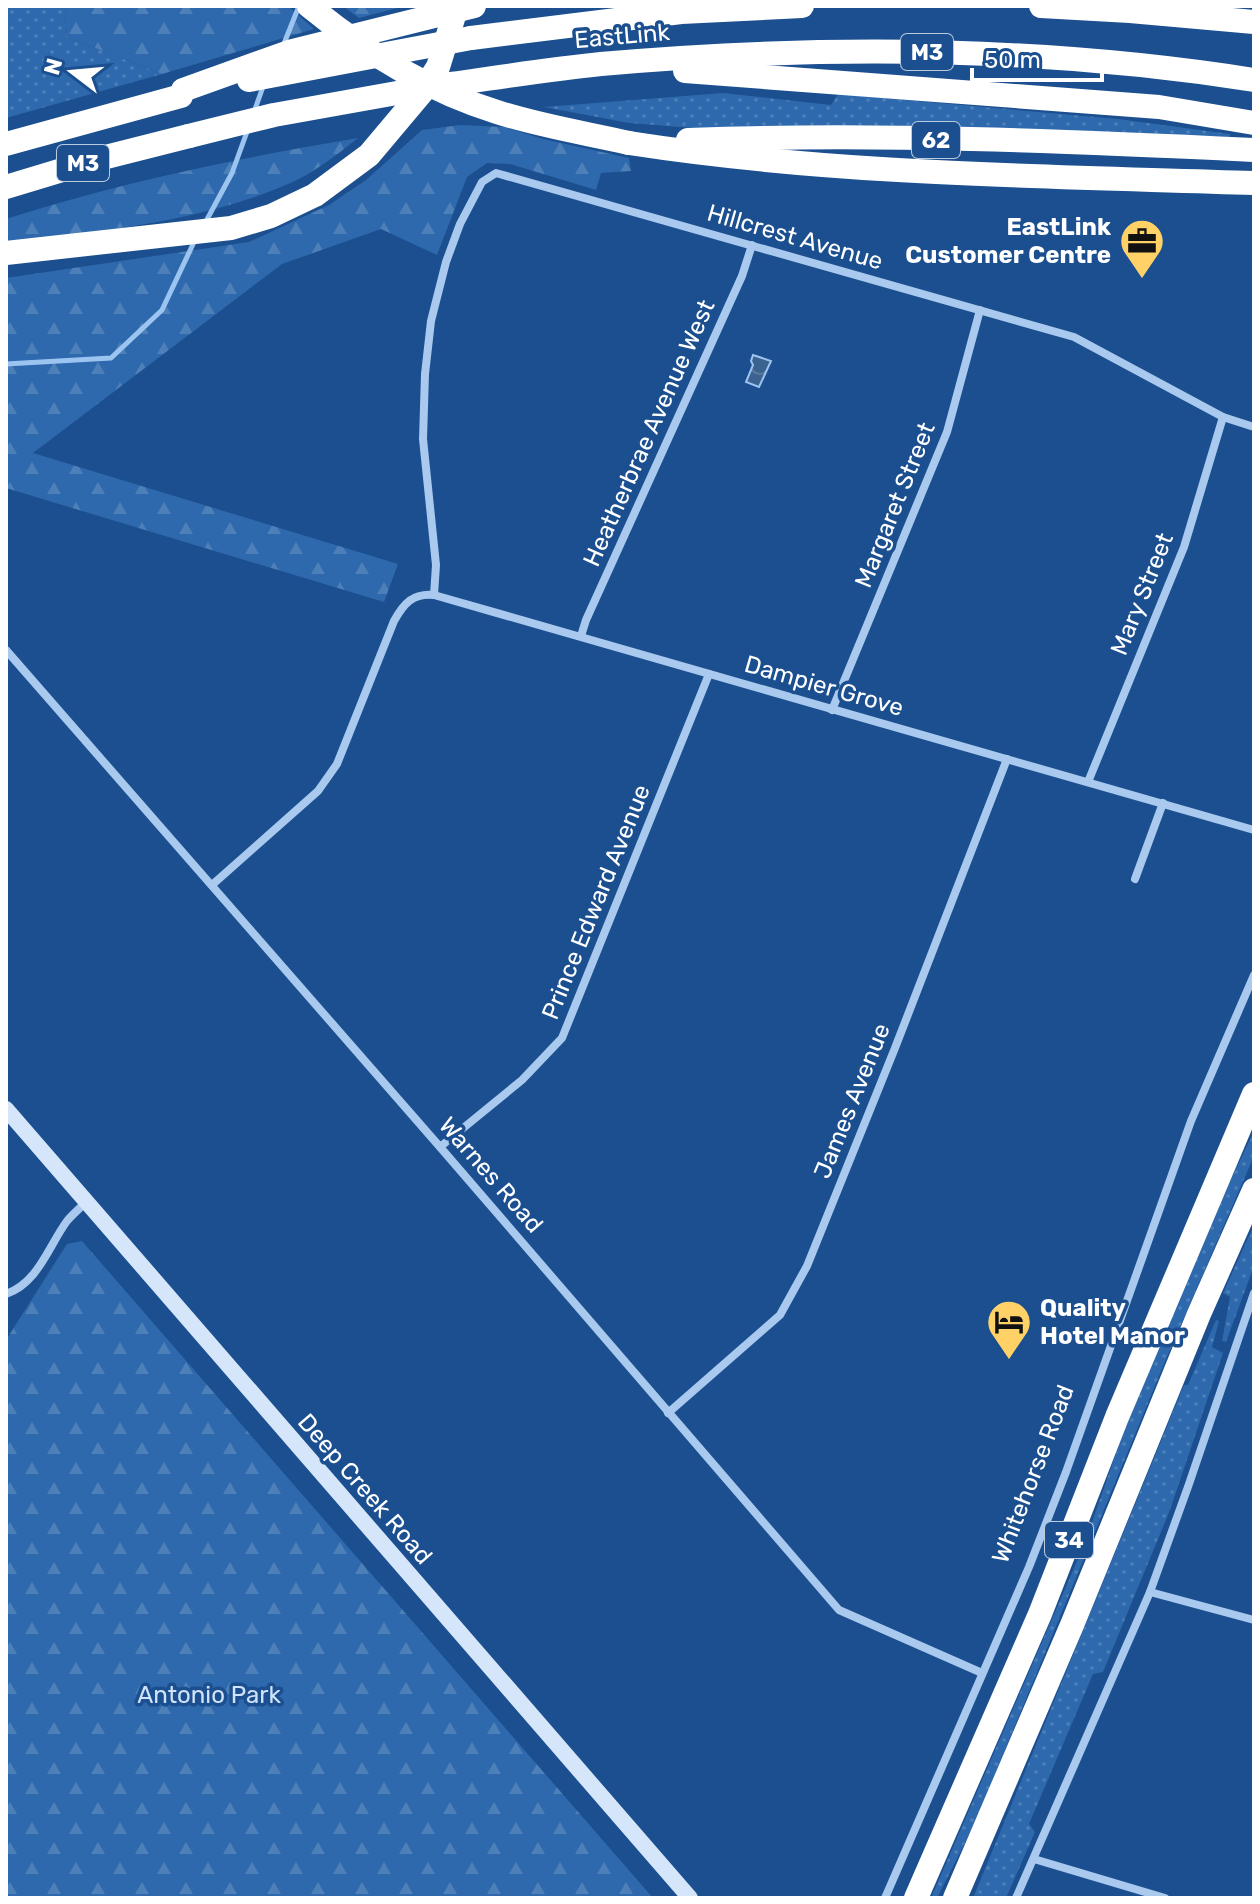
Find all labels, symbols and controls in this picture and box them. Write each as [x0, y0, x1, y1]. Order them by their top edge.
street label: EastLink [573, 18, 671, 54]
north arrow [32, 32, 112, 112]
scale bar [972, 32, 1102, 82]
road number: M3 [901, 34, 953, 70]
text: 50 m [984, 46, 1041, 74]
text: N [38, 55, 68, 78]
road number: 62 [912, 122, 960, 158]
road number: M3 [57, 145, 109, 181]
street label: Hillcrest Avenue [704, 199, 886, 275]
place label: EastLink Customer Centre [905, 213, 1111, 269]
office icon: EastLink Customer Centre [1118, 217, 1166, 280]
street label: Heatherbrae Avenue West [577, 295, 721, 571]
street label: Margaret Street [849, 418, 941, 592]
street label: Mary Street [1105, 529, 1179, 659]
street label: Dampier Grove [741, 650, 907, 722]
street label: Prince Edward Avenue [536, 781, 656, 1023]
street label: James Avenue [808, 1019, 896, 1183]
street label: Warnes Road [433, 1111, 549, 1239]
place label: Quality Hotel Manor [1040, 1294, 1185, 1350]
hotel icon: Quality Hotel Manor [985, 1298, 1033, 1361]
street label: Whitehorse Road [986, 1381, 1080, 1567]
street label: Deep Creek Road [292, 1408, 438, 1570]
road number: 34 [1045, 1522, 1093, 1558]
park label: Antonio Park [137, 1681, 281, 1709]

